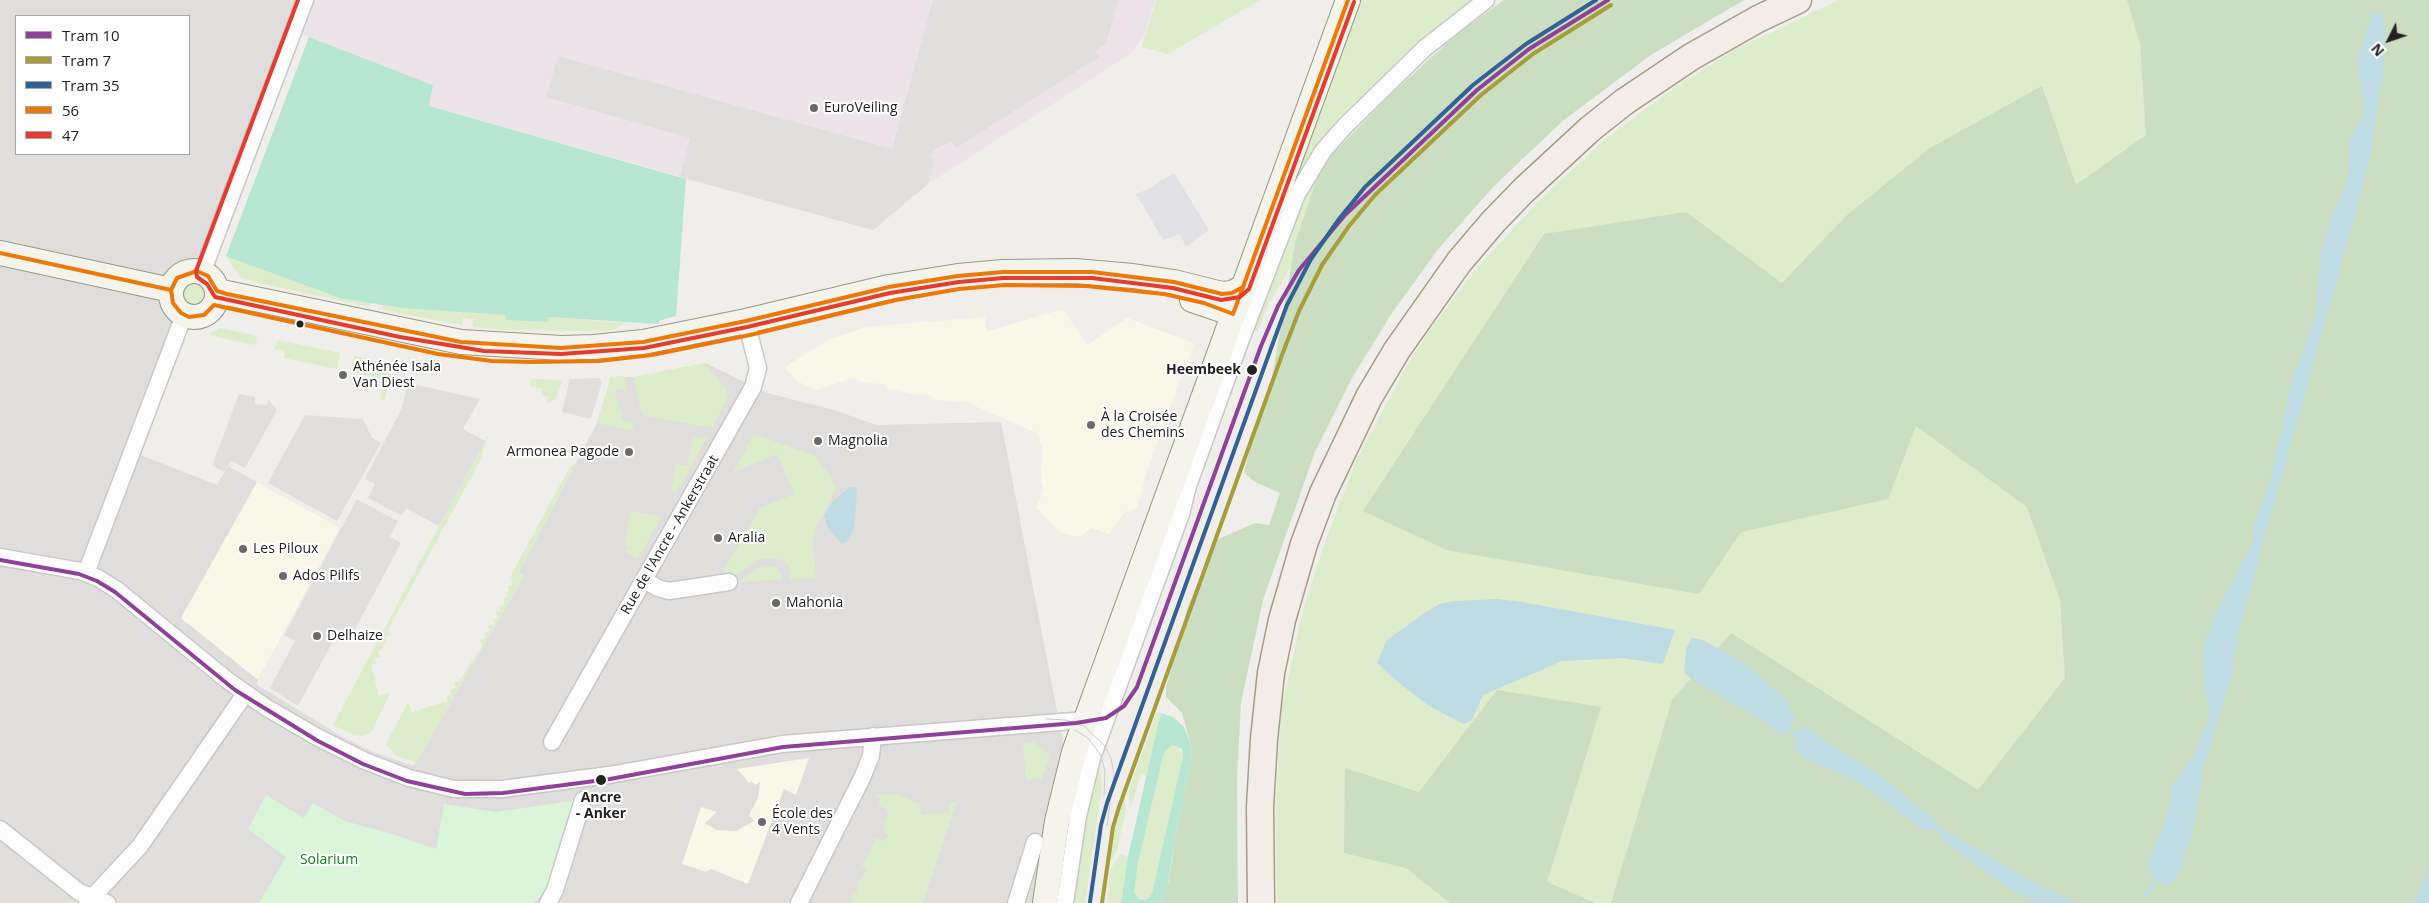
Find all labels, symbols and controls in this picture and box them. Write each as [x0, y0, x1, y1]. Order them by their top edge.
legend [15, 15, 190, 155]
north arrow [2364, 15, 2414, 65]
text: Tram 10 [62, 25, 120, 45]
text: N [2366, 40, 2388, 61]
text: Tram 7 [62, 50, 111, 70]
text: Tram 35 [62, 75, 120, 95]
text: 56 [62, 100, 79, 120]
place label: EuroVeiling [824, 100, 898, 116]
marker: EuroVeiling [808, 102, 820, 114]
text: 47 [62, 125, 79, 145]
unlabelled marker [295, 319, 305, 329]
place label: Athénée Isala Van Diest [353, 359, 441, 392]
place label: Heembeek [1166, 362, 1241, 378]
marker: Heembeek [1245, 363, 1259, 377]
marker: Athénée Isala Van Diest [337, 369, 349, 381]
place label: À la Croisée des Chemins [1101, 409, 1185, 442]
marker: À la Croisée des Chemins [1085, 419, 1097, 431]
place label: Magnolia [828, 433, 888, 449]
marker: Magnolia [812, 435, 824, 447]
place label: Armonea Pagode [507, 444, 619, 460]
marker: Armonea Pagode [623, 446, 635, 458]
street label: Rue de l'Ancre - Ankerstraat [617, 452, 723, 618]
place label: Aralia [728, 530, 765, 546]
marker: Aralia [712, 532, 724, 544]
place label: Les Piloux [253, 541, 318, 557]
marker: Les Piloux [237, 543, 249, 555]
place label: Ados Pilifs [293, 568, 360, 584]
marker: Ados Pilifs [277, 570, 289, 582]
place label: Mahonia [786, 595, 843, 611]
marker: Mahonia [770, 597, 782, 609]
place label: Delhaize [327, 628, 383, 644]
marker: Delhaize [311, 630, 323, 642]
marker: Ancre - Anker [594, 773, 608, 787]
place label: Ancre - Anker [576, 790, 626, 822]
place label: École des 4 Vents [772, 806, 833, 839]
marker: École des 4 Vents [756, 816, 768, 828]
park label: Solarium [300, 852, 358, 868]

